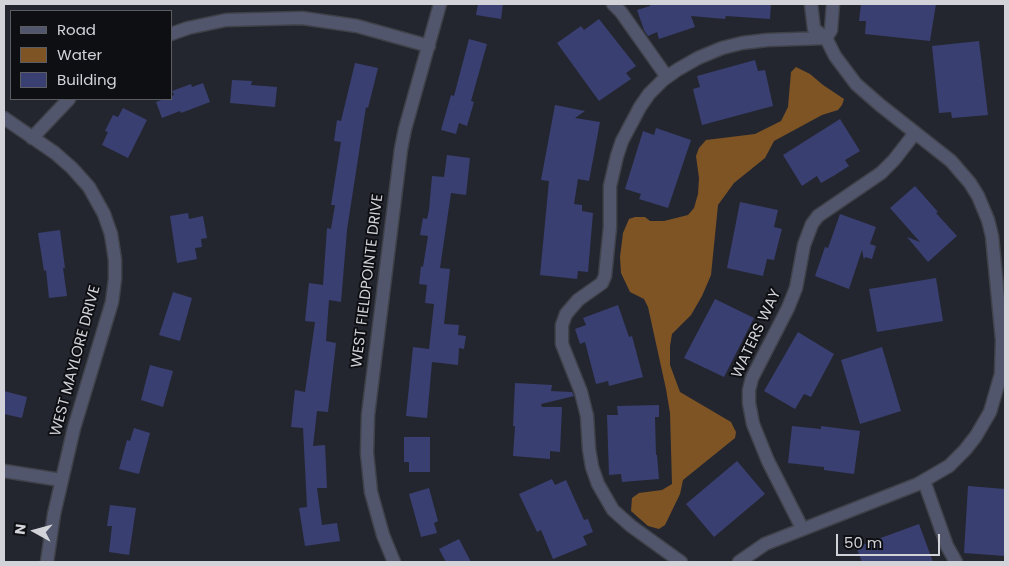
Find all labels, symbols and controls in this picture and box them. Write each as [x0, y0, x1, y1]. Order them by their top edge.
legend [10, 10, 172, 100]
text: Road [57, 19, 96, 40]
text: Water [57, 44, 102, 65]
text: Building [57, 69, 117, 90]
street label: WEST FIELDPOINTE DRIVE [348, 193, 388, 369]
street label: WEST MAYLORE DRIVE [47, 284, 105, 438]
street label: WATERS WAY [729, 287, 785, 381]
north arrow [10, 506, 60, 556]
text: N [10, 523, 31, 536]
scale bar [839, 524, 943, 556]
text: 50 m [844, 532, 882, 553]

